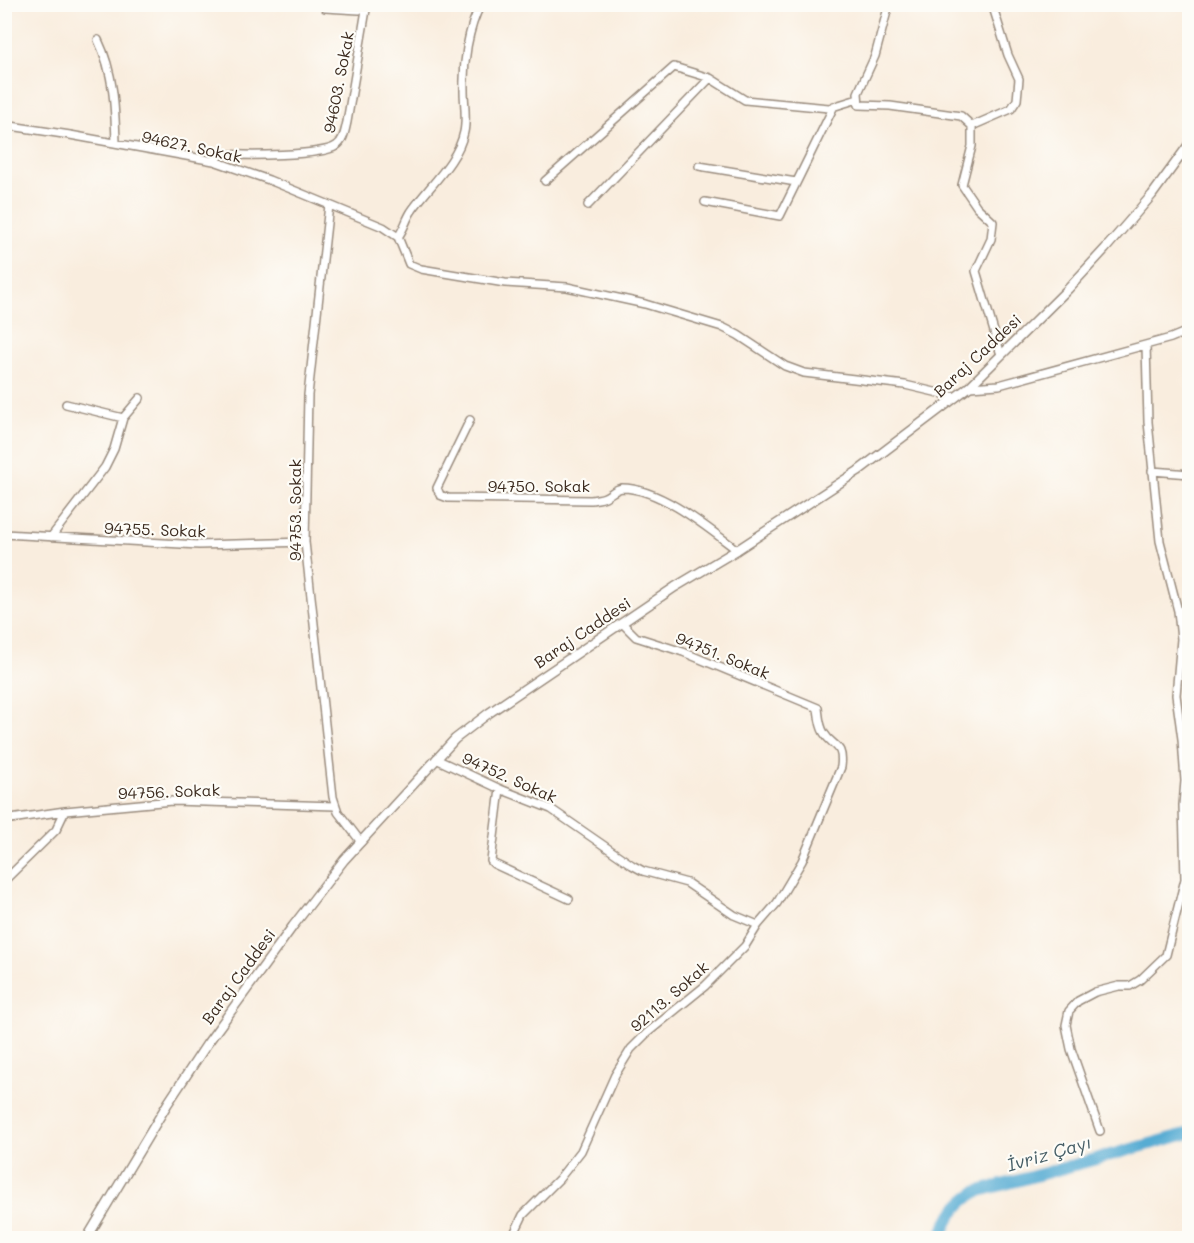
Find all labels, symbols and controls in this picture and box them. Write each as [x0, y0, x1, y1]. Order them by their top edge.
street label: 94603. Sokak [318, 29, 358, 135]
street label: 94627. Sokak [140, 125, 244, 167]
street label: Baraj Caddesi [929, 309, 1025, 401]
street label: 94753. Sokak [284, 459, 305, 561]
street label: 94750. Sokak [488, 475, 590, 496]
street label: 94755. Sokak [104, 517, 206, 541]
street label: Baraj Caddesi [529, 592, 635, 672]
street label: 94751. Sokak [673, 627, 773, 683]
street label: 94752. Sokak [459, 747, 561, 807]
street label: 94756. Sokak [118, 779, 220, 803]
street label: Baraj Caddesi [196, 924, 280, 1028]
street label: 92113. Sokak [625, 956, 713, 1036]
water label: İvriz Çayı [1004, 1129, 1094, 1177]

